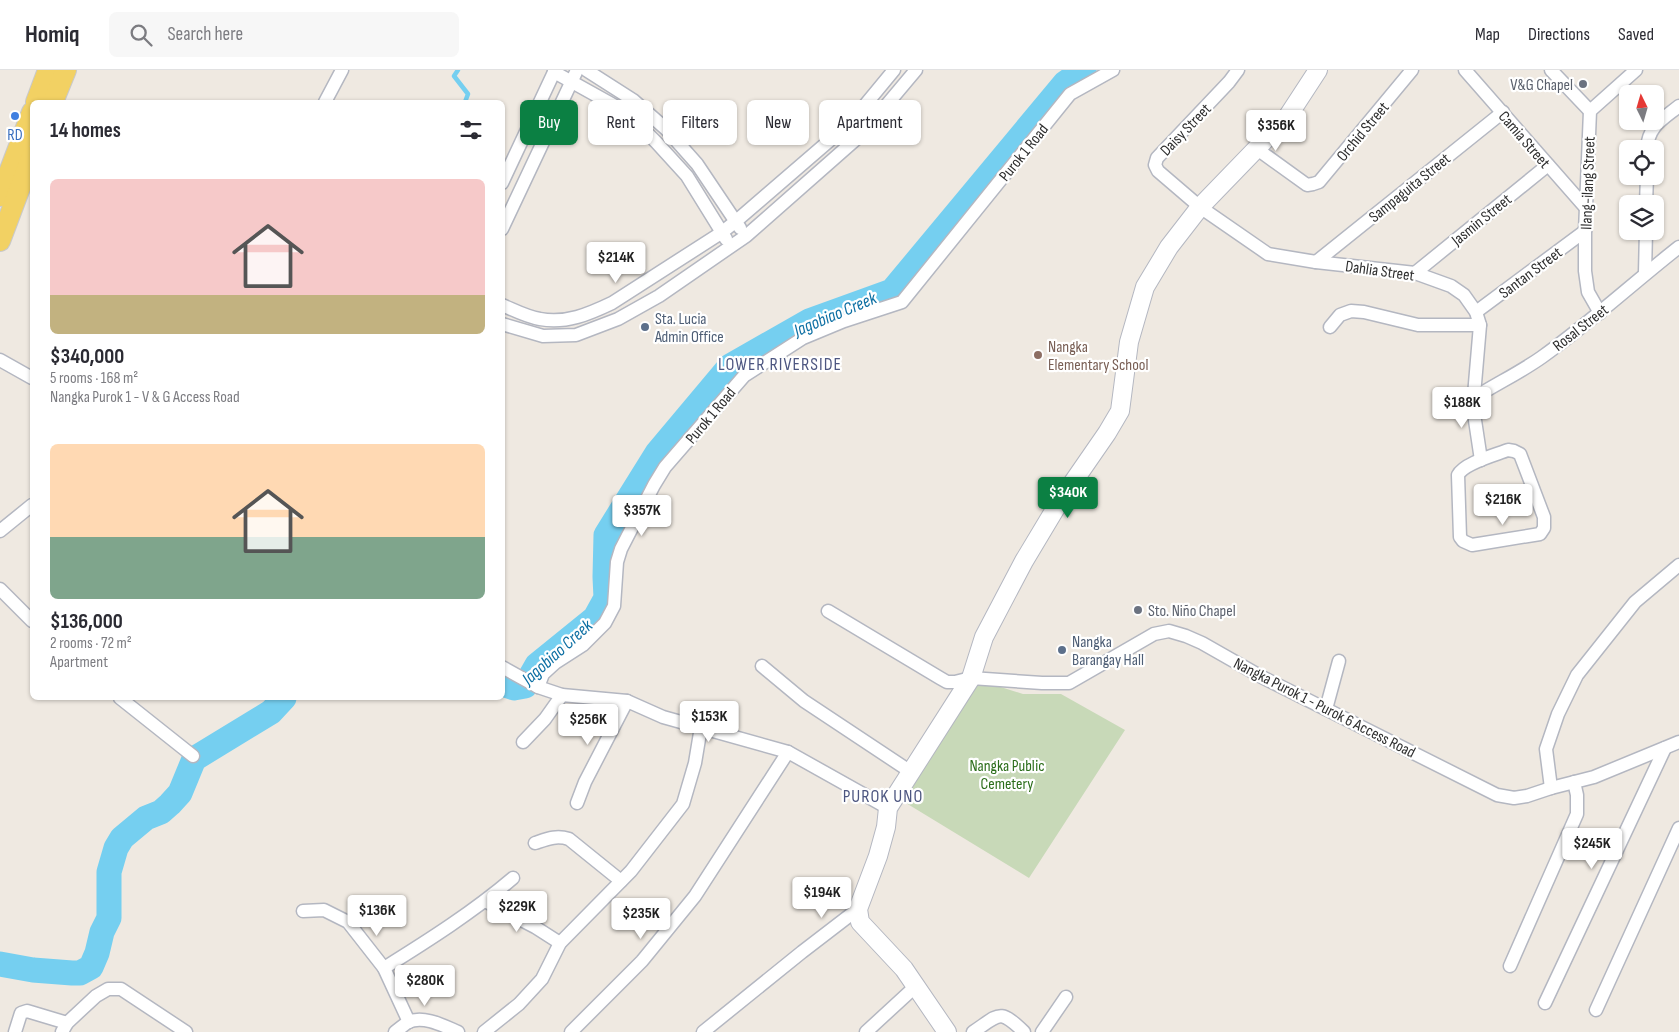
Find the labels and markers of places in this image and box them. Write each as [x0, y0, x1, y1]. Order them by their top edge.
place label: V&G Chapel [1510, 76, 1573, 95]
marker: V&G Chapel [1577, 78, 1589, 90]
pin: $356K [1241, 109, 1311, 152]
marker: RD [9, 110, 21, 122]
place label: RD [7, 126, 23, 145]
pin: $214K [581, 242, 651, 284]
place label: Sta. Lucia Admin Office [654, 310, 724, 347]
marker: Sta. Lucia Admin Office [639, 321, 651, 333]
place label: Nangka Elementary School [1048, 338, 1148, 375]
marker: Nangka Elementary School [1032, 349, 1044, 361]
pin: $188K [1427, 386, 1497, 429]
pin: $340K [1033, 476, 1103, 519]
pin: $216K [1468, 484, 1538, 526]
pin: $357K [607, 494, 677, 537]
place label: Sto. Niño Chapel [1148, 602, 1236, 621]
marker: Sto. Niño Chapel [1132, 604, 1144, 616]
place label: Nangka Barangay Hall [1072, 633, 1144, 670]
marker: Nangka Barangay Hall [1056, 644, 1068, 656]
pin: $153K [674, 700, 744, 743]
pin: $256K [553, 704, 623, 746]
pin: $245K [1557, 828, 1627, 870]
pin: $194K [787, 876, 857, 919]
pin: $229K [482, 890, 552, 933]
pin: $136K [342, 894, 412, 937]
pin: $235K [606, 898, 676, 940]
pin: $280K [390, 964, 460, 1007]

